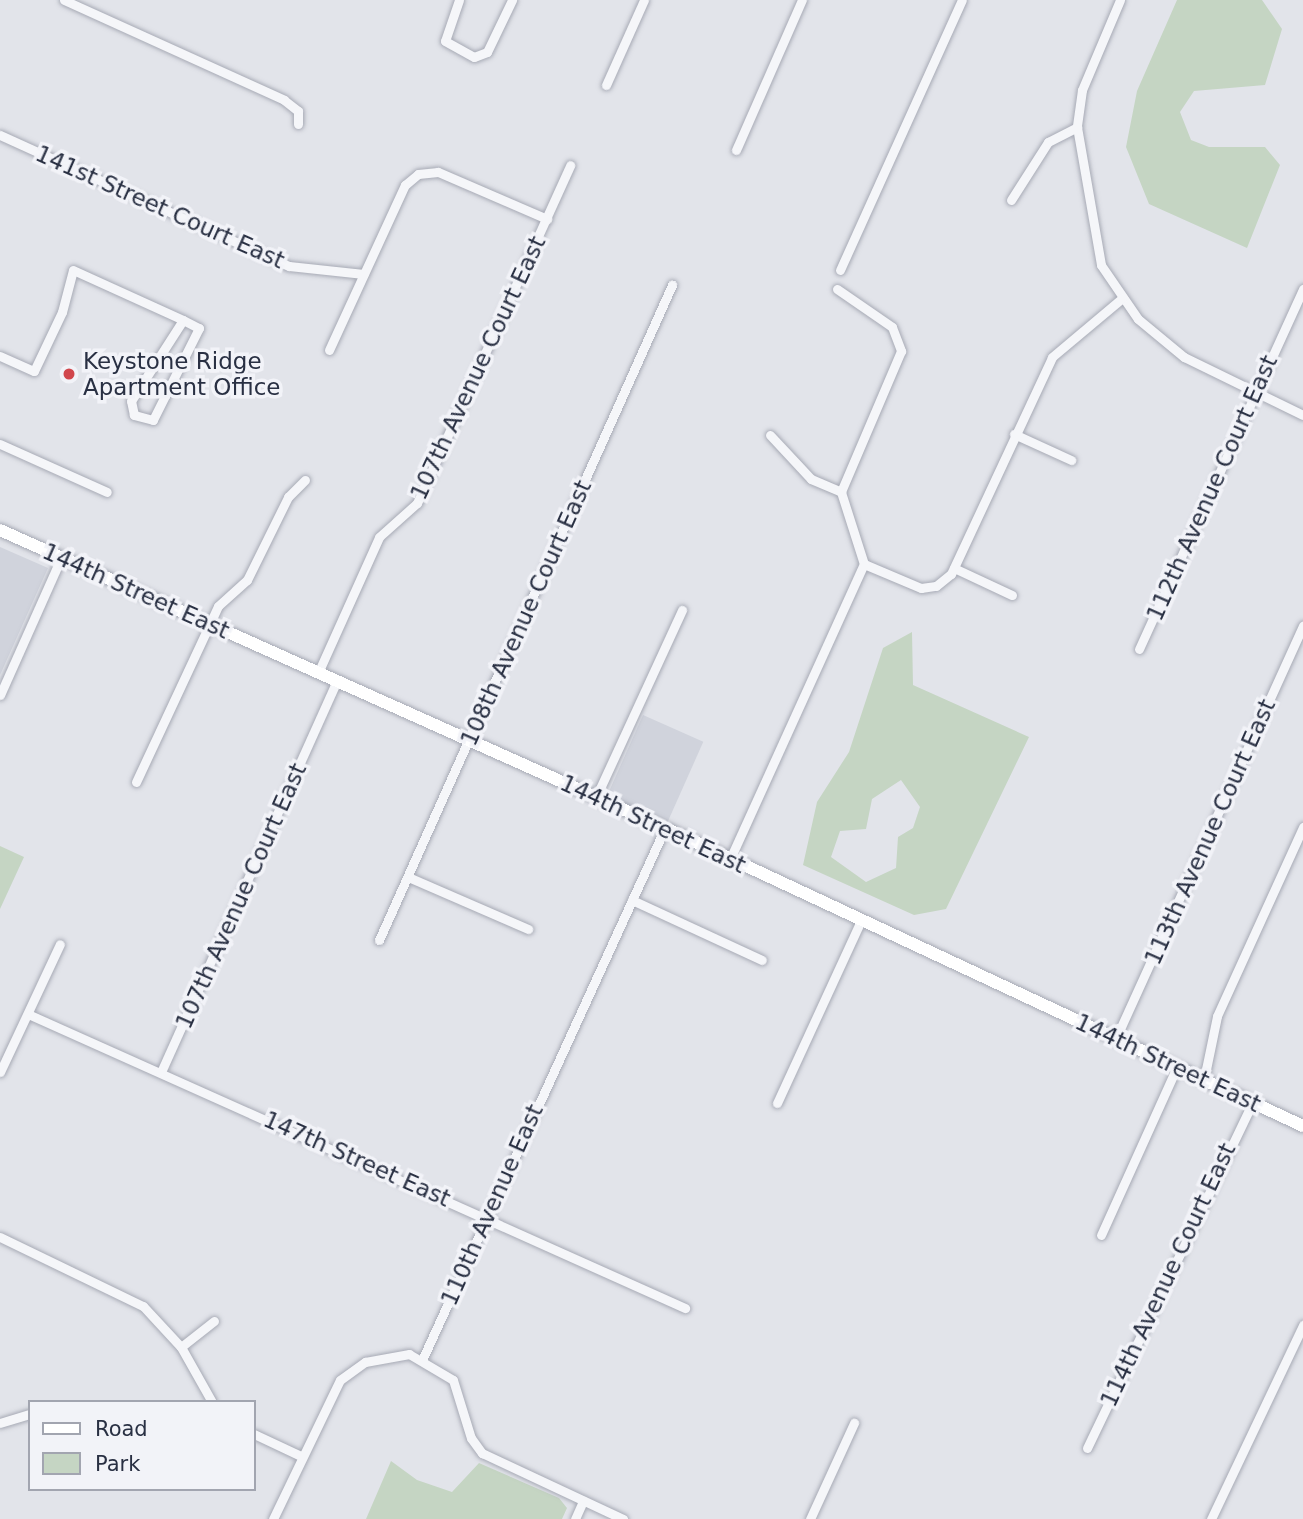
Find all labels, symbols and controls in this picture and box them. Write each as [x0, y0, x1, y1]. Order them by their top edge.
street label: 141st Street Court East [31, 140, 289, 274]
street label: 107th Avenue Court East [405, 232, 551, 504]
place label: Keystone Ridge Apartment Office [83, 347, 280, 401]
street label: 112th Avenue Court East [1141, 351, 1283, 625]
marker: Keystone Ridge Apartment Office [61, 366, 77, 382]
street label: 108th Avenue Court East [455, 476, 597, 750]
street label: 144th Street East [38, 537, 234, 645]
street label: 113th Avenue Court East [1139, 695, 1281, 969]
street label: 107th Avenue Court East [170, 759, 312, 1033]
street label: 144th Street East [556, 769, 750, 879]
street label: 144th Street East [1071, 1008, 1265, 1118]
street label: 110th Avenue East [435, 1100, 549, 1310]
street label: 147th Street East [259, 1105, 455, 1213]
street label: 114th Avenue Court East [1095, 1139, 1241, 1411]
legend [28, 1400, 256, 1491]
text: Road [95, 1417, 148, 1441]
text: Park [95, 1452, 140, 1476]

